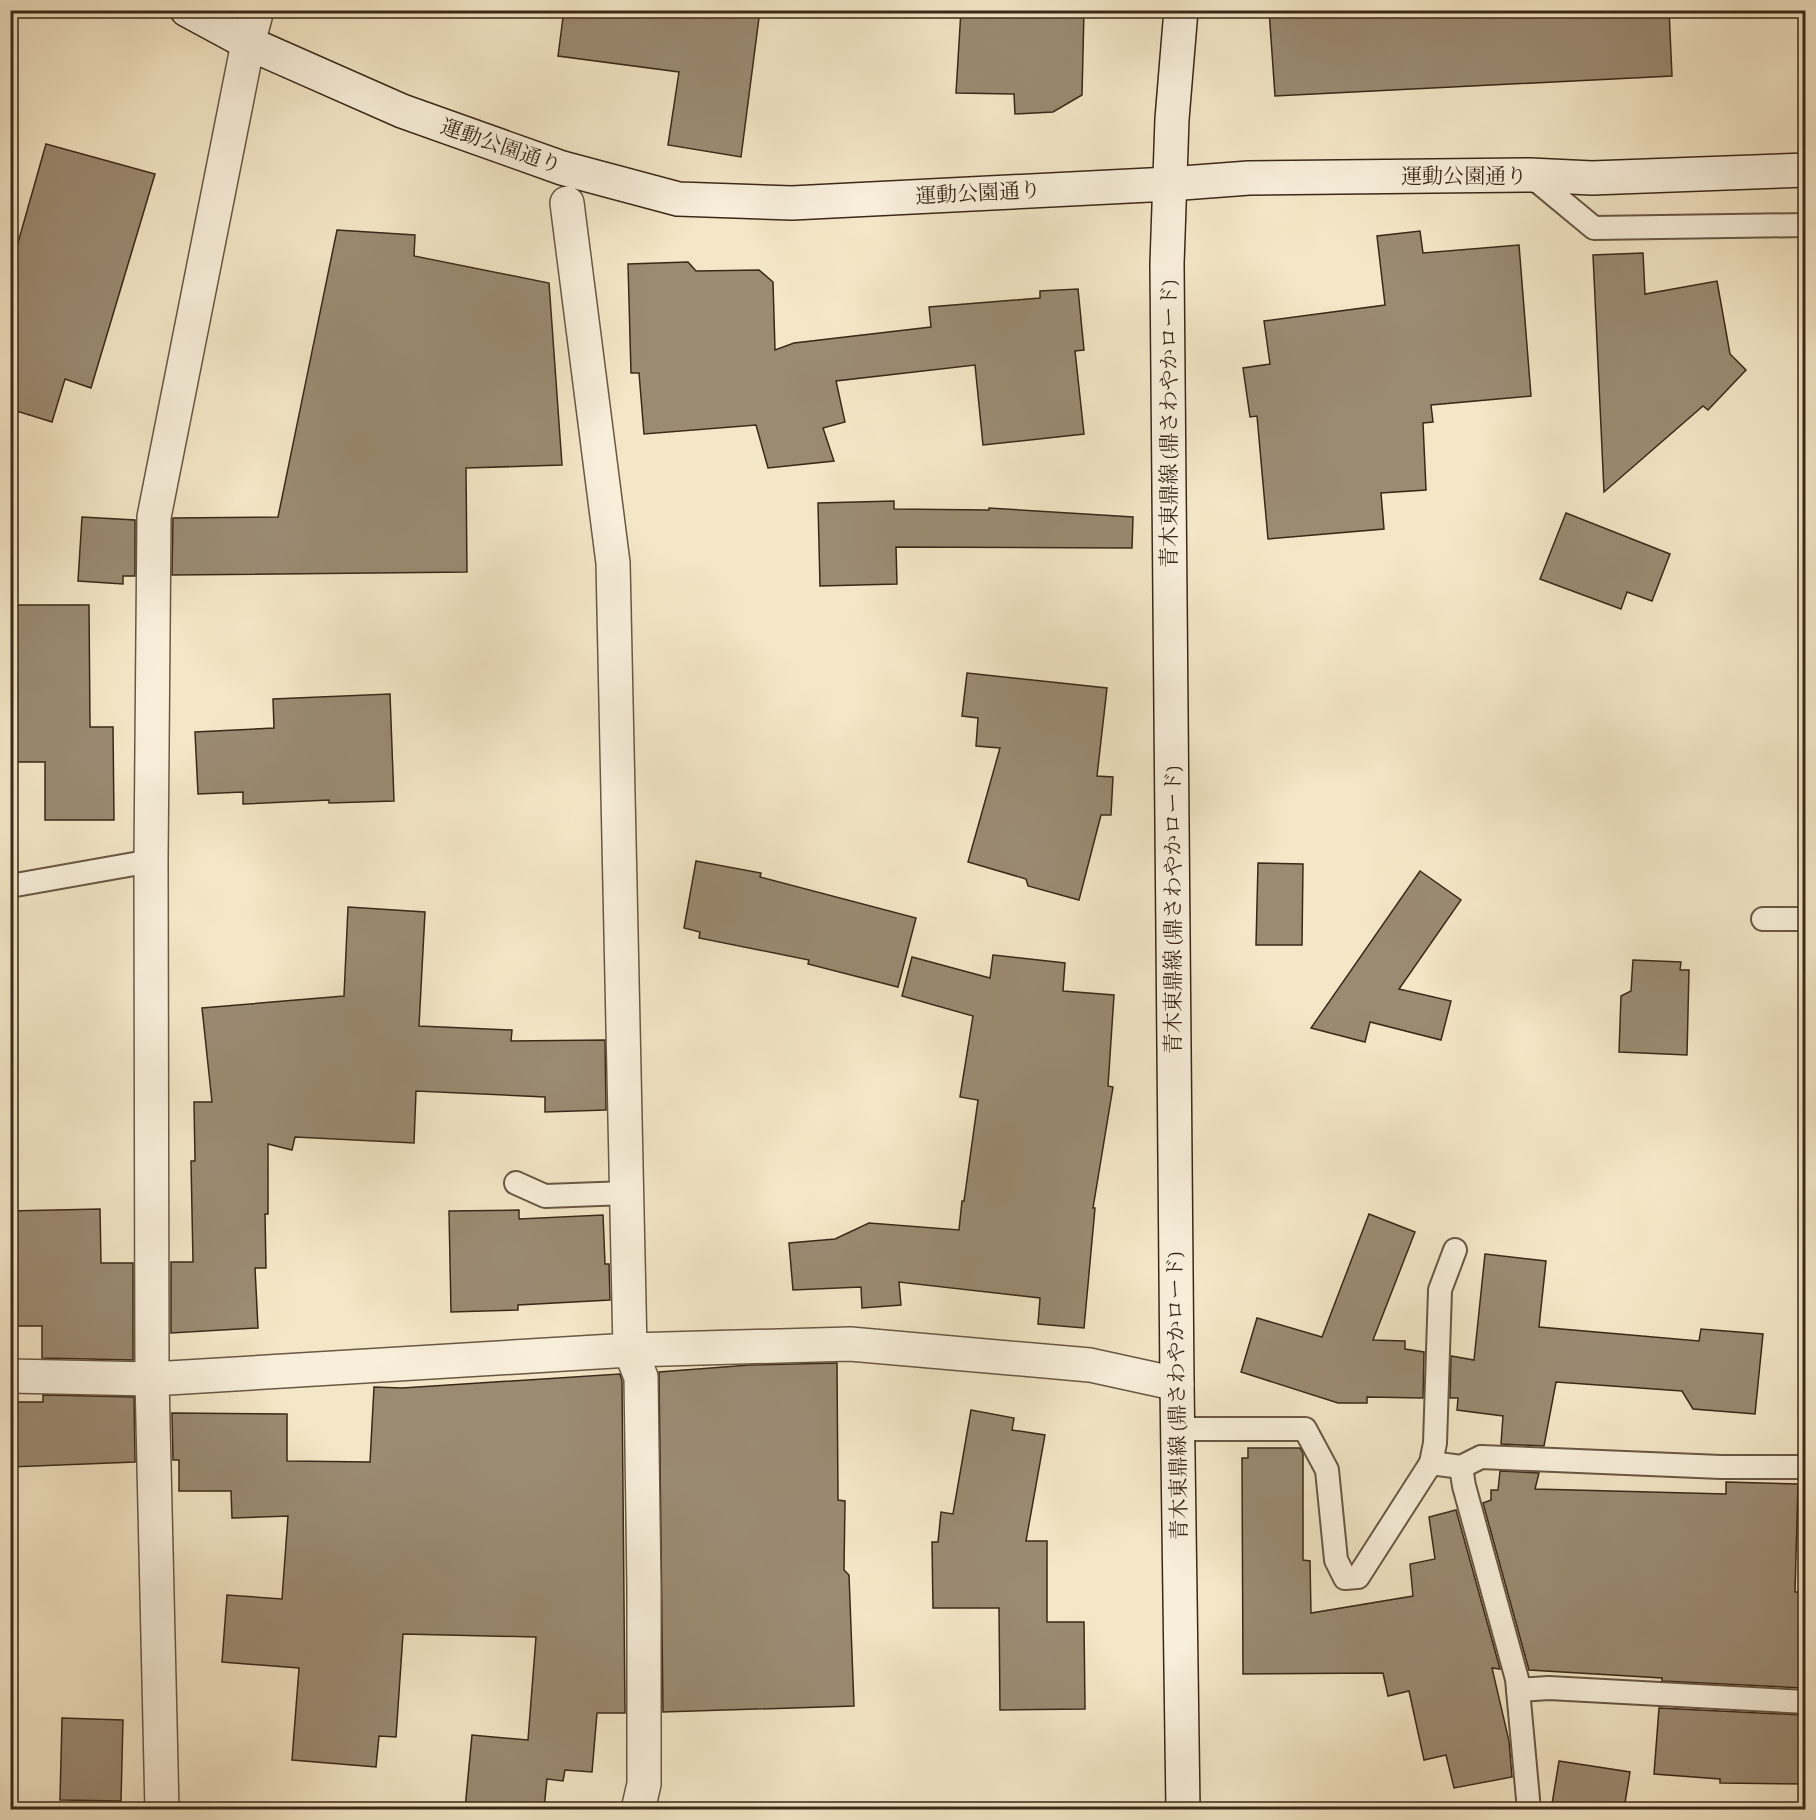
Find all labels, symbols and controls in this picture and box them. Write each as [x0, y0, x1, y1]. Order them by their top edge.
street label: 運動公園通り [437, 112, 565, 180]
street label: 運動公園通り [1401, 162, 1527, 190]
street label: 運動公園通り [914, 176, 1042, 210]
street label: 青木東鼎線 (鼎さわやかロード) [1155, 280, 1183, 568]
street label: 青木東鼎線 (鼎さわやかロード) [1159, 766, 1187, 1054]
street label: 青木東鼎線 (鼎さわやかロード) [1160, 1251, 1194, 1541]

